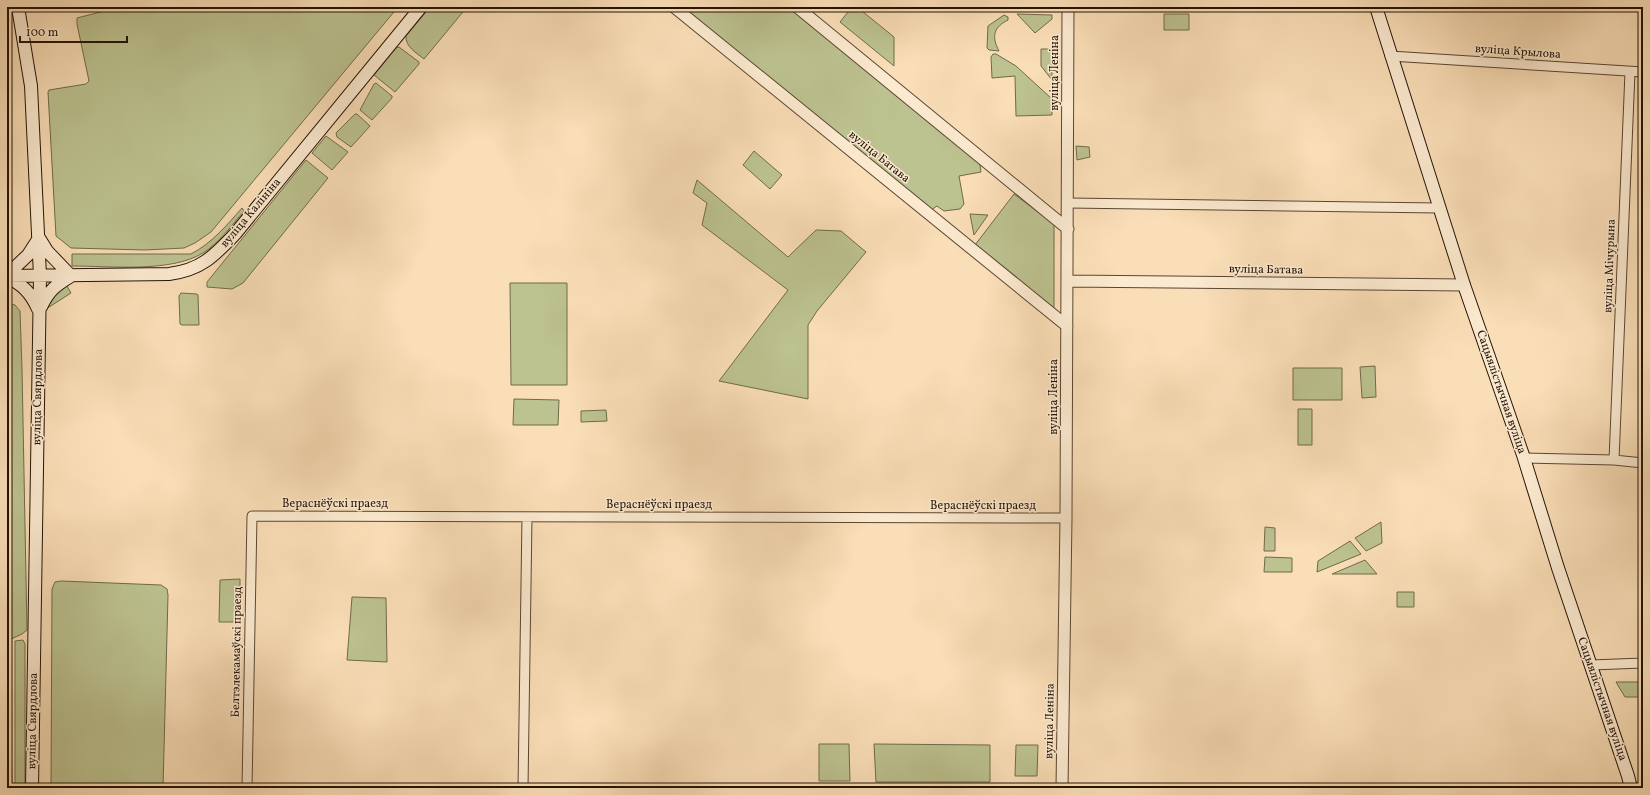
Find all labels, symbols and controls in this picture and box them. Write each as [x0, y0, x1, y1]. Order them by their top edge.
scale bar [20, 18, 127, 44]
text: 100 m [26, 25, 59, 41]
street label: вуліца Леніна [1047, 35, 1063, 111]
street label: вуліца Крылова [1474, 41, 1562, 63]
street label: вуліца Батава [845, 127, 913, 187]
street label: вуліца Калініна [217, 175, 285, 251]
street label: вуліца Мічурына [1600, 219, 1620, 313]
street label: вуліца Батава [1229, 261, 1303, 279]
street label: Сацыялістычная вуліца [1472, 328, 1530, 456]
street label: вуліца Свярдлова [29, 349, 47, 445]
street label: вуліца Леніна [1046, 359, 1062, 435]
street label: Вераснёўскі праезд [282, 496, 388, 512]
street label: Вераснёўскі праезд [606, 497, 712, 513]
street label: Вераснёўскі праезд [930, 498, 1036, 514]
street label: Белтэлекамаўскі праезд [228, 586, 246, 718]
street label: Сацыялістычная вуліца [1573, 635, 1631, 763]
street label: вуліца Свярдлова [24, 673, 42, 769]
street label: вуліца Леніна [1041, 683, 1059, 759]

